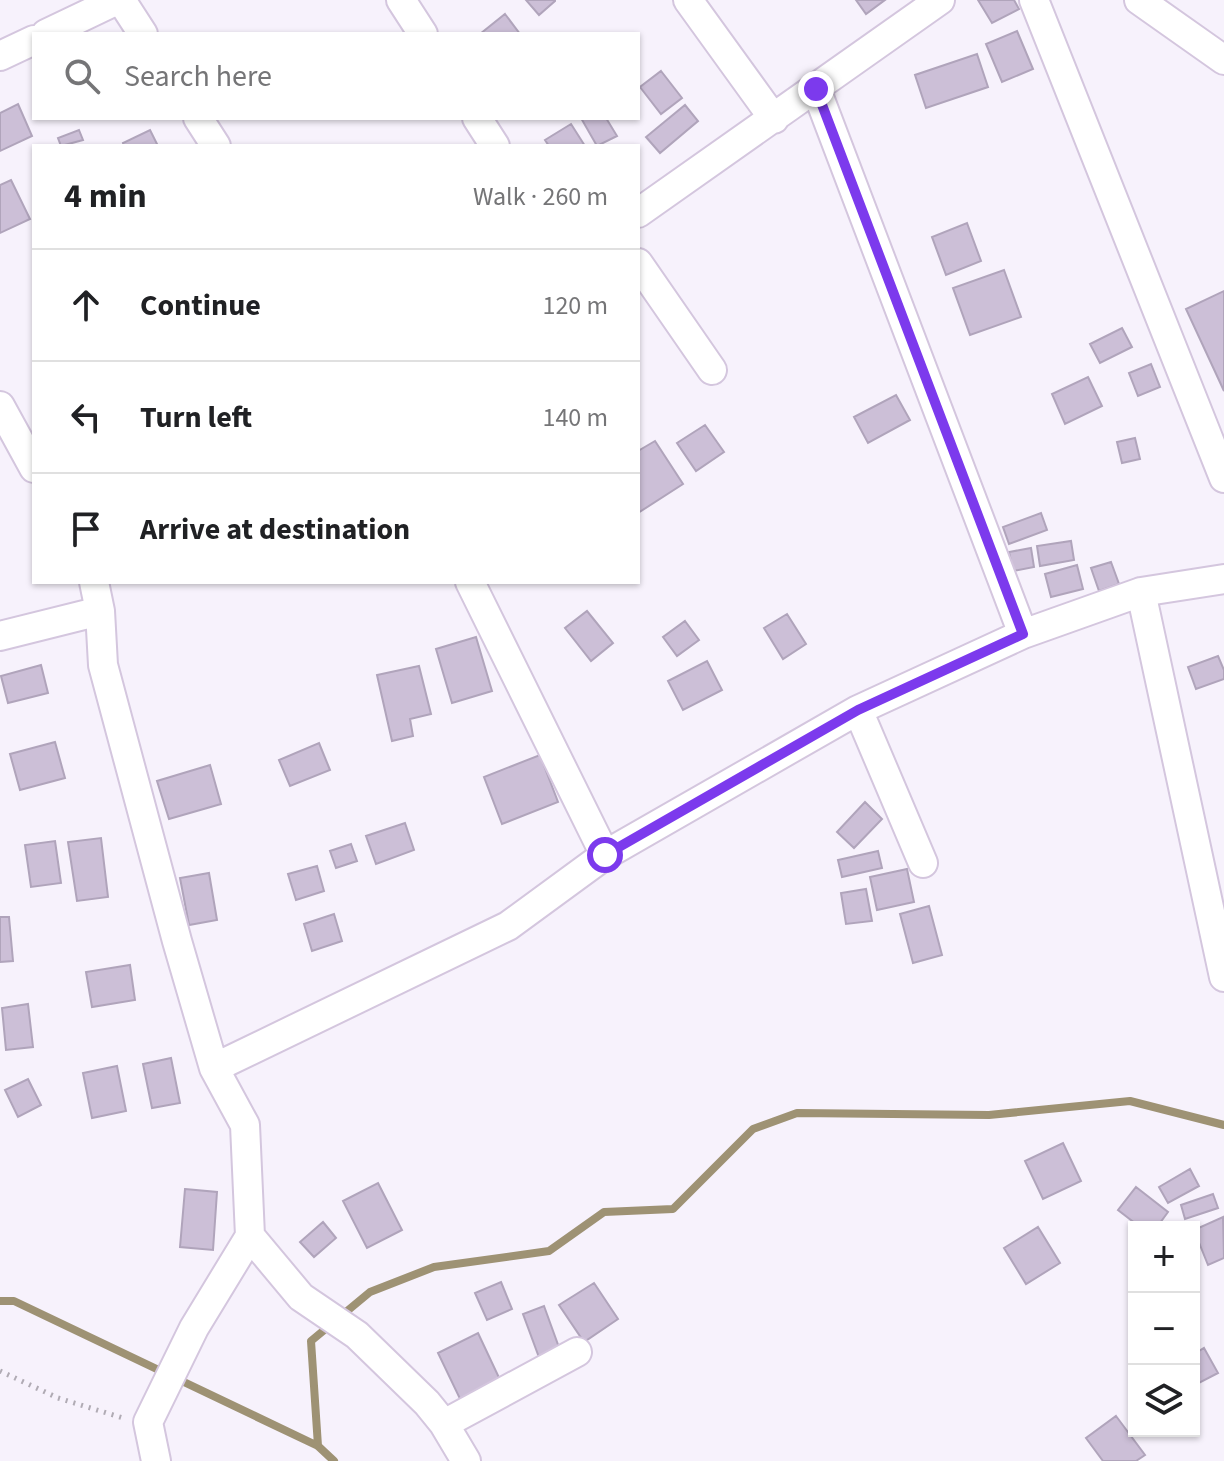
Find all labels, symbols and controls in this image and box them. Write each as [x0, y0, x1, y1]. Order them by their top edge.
search box [32, 32, 640, 120]
icon: search [60, 54, 104, 98]
text: Search here [124, 55, 272, 98]
route end [798, 71, 834, 107]
text: 4 min [64, 172, 147, 221]
text: Walk · 260 m [473, 178, 608, 215]
icon: ahead [64, 283, 108, 327]
text: Continue [140, 284, 261, 327]
text: 120 m [542, 287, 608, 324]
icon: left [64, 395, 108, 439]
text: Turn left [140, 396, 252, 439]
text: 140 m [542, 399, 608, 436]
icon: arrive [64, 507, 108, 551]
text: Arrive at destination [140, 508, 410, 551]
route start [587, 837, 623, 873]
map controls [1128, 1221, 1200, 1437]
button: + [1128, 1221, 1200, 1293]
button: − [1128, 1293, 1200, 1365]
button: layers [1128, 1365, 1200, 1437]

